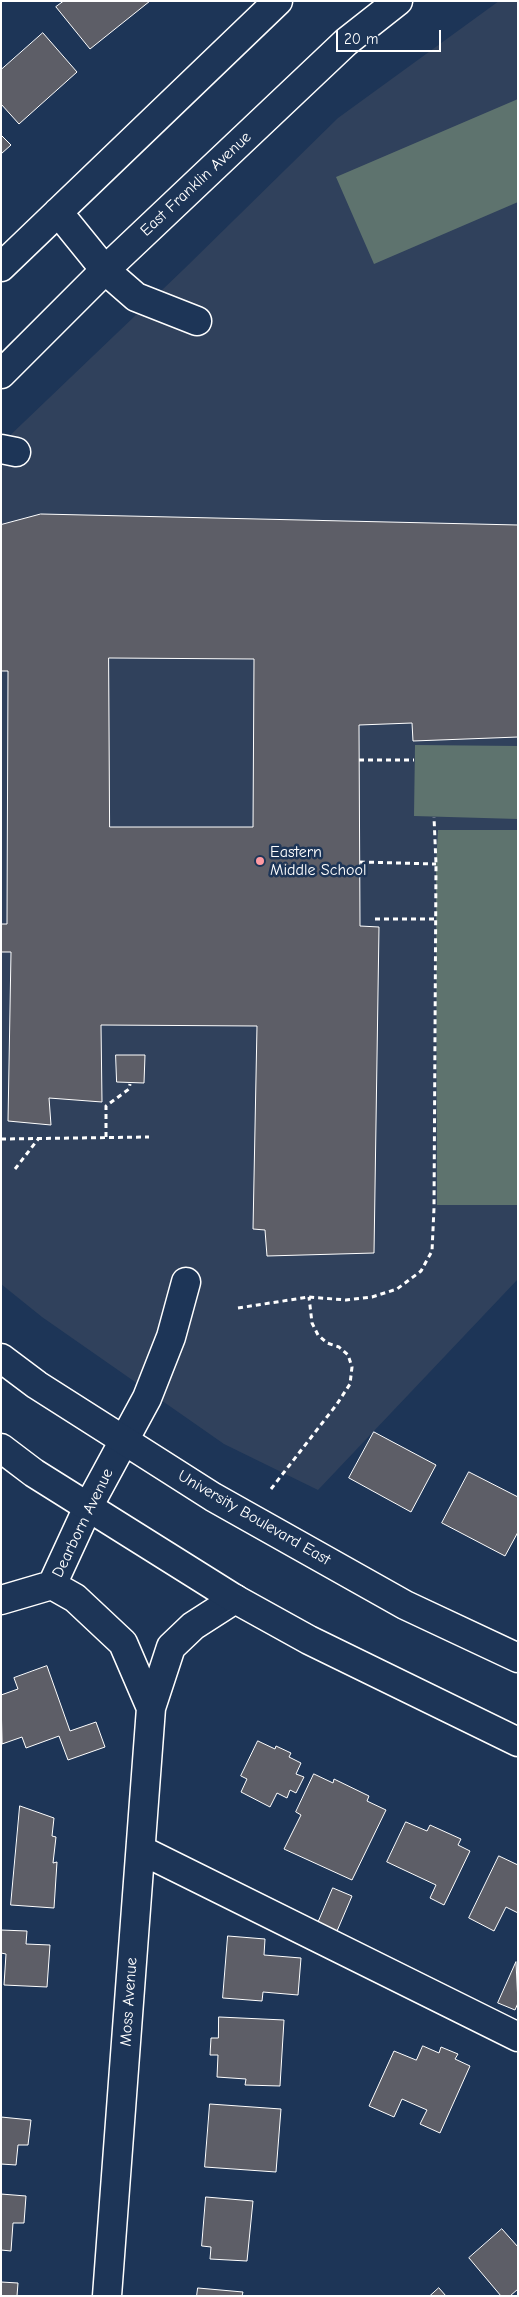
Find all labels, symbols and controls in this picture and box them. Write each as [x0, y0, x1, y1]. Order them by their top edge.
scale bar [339, 20, 444, 52]
text: 20 m [344, 30, 378, 48]
street label: East Franklin Avenue [137, 128, 255, 240]
place label: Eastern Middle School [270, 842, 366, 880]
marker: Eastern Middle School [254, 855, 266, 867]
street label: Dearborn Avenue [48, 1465, 118, 1581]
street label: University Boulevard East [174, 1466, 334, 1570]
street label: Moss Avenue [116, 1957, 142, 2047]

